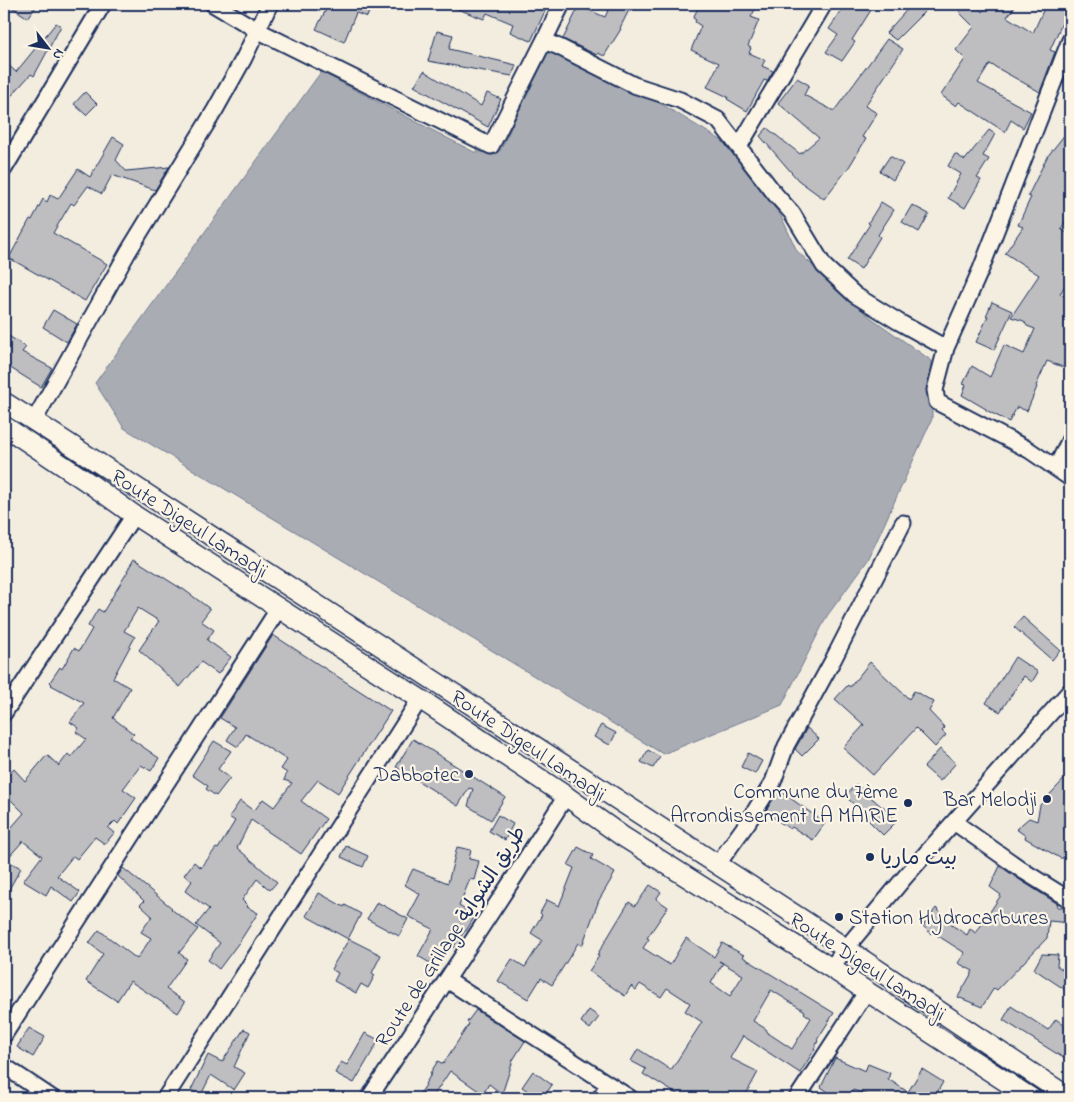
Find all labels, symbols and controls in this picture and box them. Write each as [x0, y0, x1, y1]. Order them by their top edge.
north arrow [22, 22, 72, 72]
text: N [46, 44, 69, 63]
street label: Route Digeul Lamadji [104, 463, 273, 588]
street label: Route Digeul Lamadji [443, 683, 612, 812]
place label: Dabbotec [373, 761, 460, 791]
marker: Dabbotec [463, 768, 475, 780]
place label: Commune du 7ème Arrondissement LA MAIRIE [670, 778, 899, 832]
place label: Bar Melodji [942, 786, 1037, 816]
marker: Bar Melodji [1041, 793, 1053, 805]
marker: Commune du 7ème Arrondissement LA MAIRIE [902, 797, 914, 809]
street label: Route de Grillage طريق الشواية [369, 820, 536, 1055]
place label: بيت ماريا [880, 844, 957, 874]
marker: بيت ماريا [864, 851, 876, 863]
place label: Station Hydrocarbures [849, 904, 1049, 936]
street label: Route Digeul Lamadji [782, 906, 951, 1031]
marker: Station Hydrocarbures [833, 911, 845, 923]

